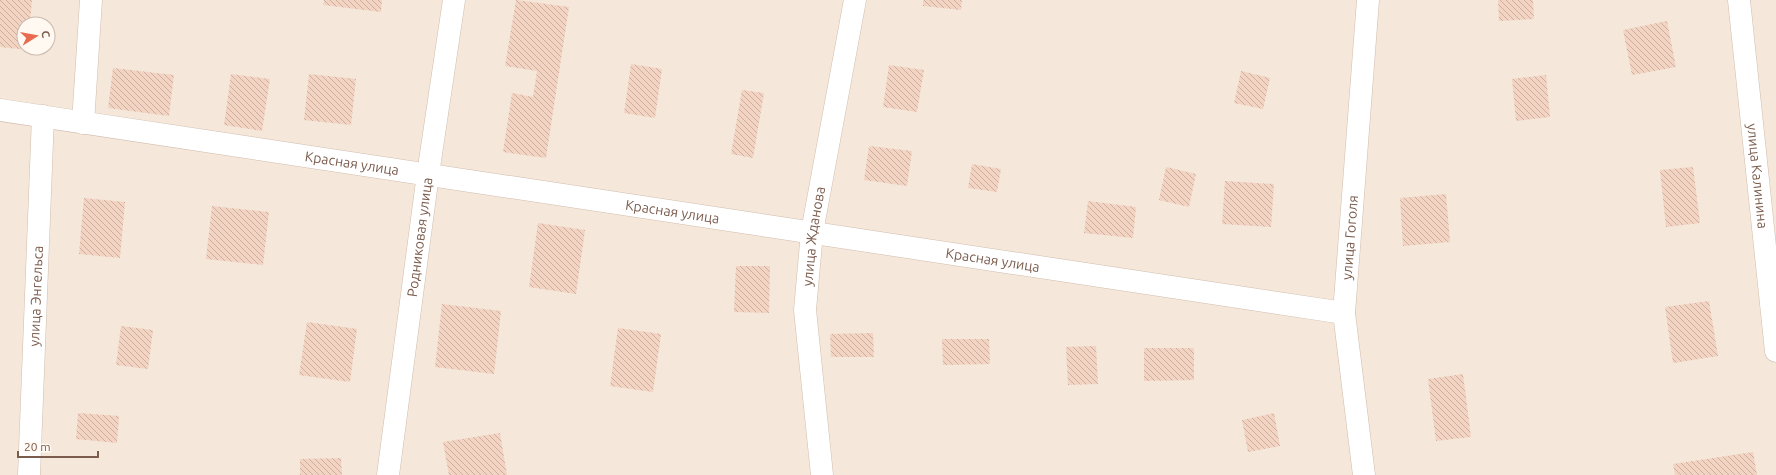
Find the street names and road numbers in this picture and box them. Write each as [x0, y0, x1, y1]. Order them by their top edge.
street label: улица Калинина [1744, 123, 1771, 229]
street label: Красная улица [304, 148, 400, 178]
street label: Родниковая улица [404, 176, 435, 298]
street label: улица Жданова [799, 185, 828, 287]
street label: улица Гоголя [1339, 194, 1361, 280]
street label: Красная улица [624, 197, 721, 227]
street label: улица Энгельса [26, 245, 46, 347]
street label: Красная улица [945, 245, 1041, 275]

